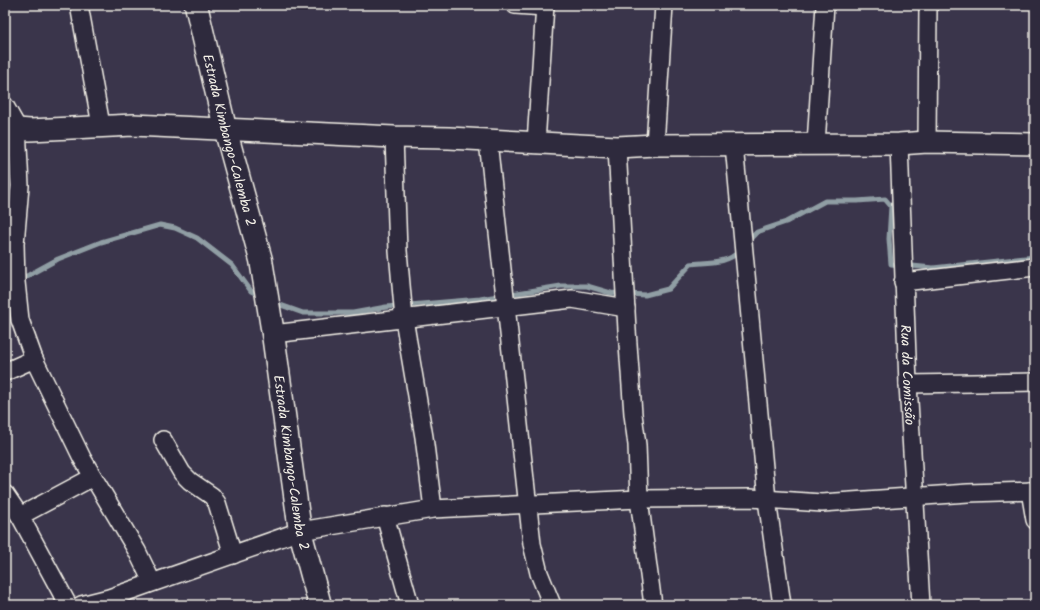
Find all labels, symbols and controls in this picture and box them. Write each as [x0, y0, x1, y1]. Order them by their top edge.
street label: Estrada Kimbango-Calemba 2 [196, 52, 261, 229]
street label: Rua da Comissão [894, 324, 920, 426]
street label: Estrada Kimbango-Calemba 2 [267, 373, 315, 553]

